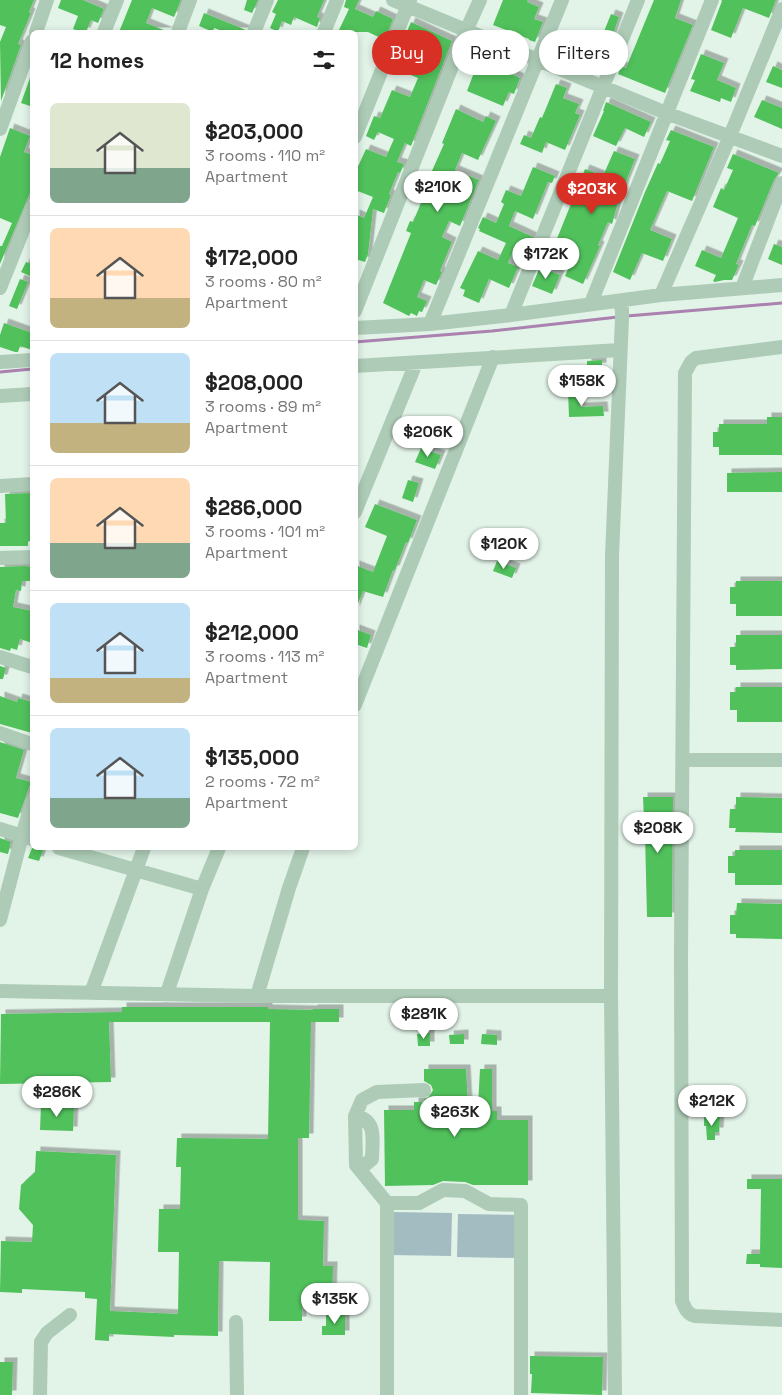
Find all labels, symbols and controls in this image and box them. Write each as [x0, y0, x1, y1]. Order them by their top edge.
chip: Buy [372, 30, 442, 75]
chip: Rent [452, 30, 529, 75]
chip: Filters [539, 30, 628, 75]
icon: filters [310, 46, 338, 74]
text: 12 homes [50, 47, 144, 74]
text: $203,000 [205, 118, 303, 145]
icon: home [90, 123, 150, 183]
text: 3 rooms · 110 m² [205, 145, 325, 166]
text: Apartment [205, 166, 288, 187]
pin: $210K [403, 170, 473, 213]
pin: $203K [557, 172, 627, 215]
text: $210K [415, 176, 461, 197]
text: $203K [567, 178, 617, 199]
pin: $172K [511, 238, 581, 280]
text: $172K [523, 243, 569, 264]
text: $172,000 [205, 244, 298, 271]
icon: home [90, 248, 150, 308]
text: 3 rooms · 80 m² [205, 271, 322, 292]
text: Apartment [205, 292, 288, 313]
pin: $158K [547, 364, 617, 407]
text: $208,000 [205, 369, 303, 396]
text: $158K [559, 370, 605, 391]
icon: home [90, 373, 150, 433]
text: 3 rooms · 89 m² [205, 396, 321, 417]
pin: $206K [393, 416, 463, 458]
text: Apartment [205, 417, 288, 438]
text: $206K [403, 421, 453, 442]
text: $286,000 [205, 494, 302, 521]
icon: home [90, 498, 150, 558]
text: 3 rooms · 101 m² [205, 521, 325, 542]
pin: $120K [469, 528, 539, 570]
text: $120K [481, 533, 527, 554]
text: Apartment [205, 542, 288, 563]
text: $212,000 [205, 619, 299, 646]
icon: home [90, 623, 150, 683]
text: 3 rooms · 113 m² [205, 646, 324, 667]
text: Apartment [205, 667, 288, 688]
text: $135,000 [205, 744, 299, 771]
icon: home [90, 748, 150, 808]
text: 2 rooms · 72 m² [205, 771, 320, 792]
text: Apartment [205, 792, 288, 813]
pin: $208K [623, 812, 693, 854]
text: $208K [633, 817, 683, 838]
pin: $281K [389, 998, 459, 1040]
text: $281K [401, 1003, 447, 1024]
pin: $286K [22, 1076, 92, 1118]
text: $286K [33, 1081, 81, 1102]
pin: $212K [677, 1084, 747, 1127]
text: $212K [689, 1090, 735, 1111]
pin: $263K [420, 1096, 490, 1138]
text: $263K [431, 1101, 479, 1122]
pin: $135K [300, 1282, 370, 1325]
text: $135K [312, 1288, 358, 1309]

